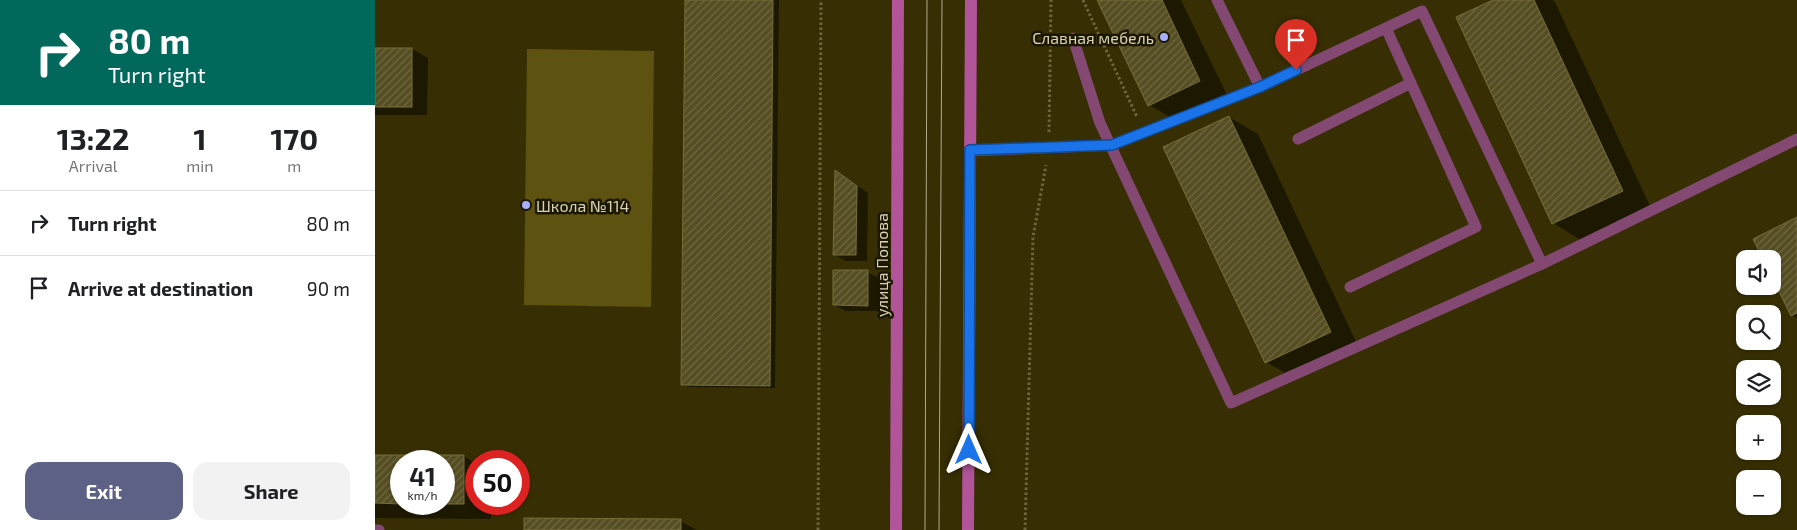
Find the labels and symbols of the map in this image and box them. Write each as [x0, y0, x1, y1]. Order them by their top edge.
pin [1275, 19, 1317, 70]
place label: Славная мебель [1032, 28, 1154, 47]
marker: Славная мебель [1158, 31, 1170, 43]
place label: Школа №114 [536, 196, 630, 215]
marker: Школа №114 [520, 199, 532, 211]
street label: улица Попова [872, 213, 892, 317]
position arrow [942, 423, 994, 475]
speed limit sign: 50 [465, 450, 530, 515]

